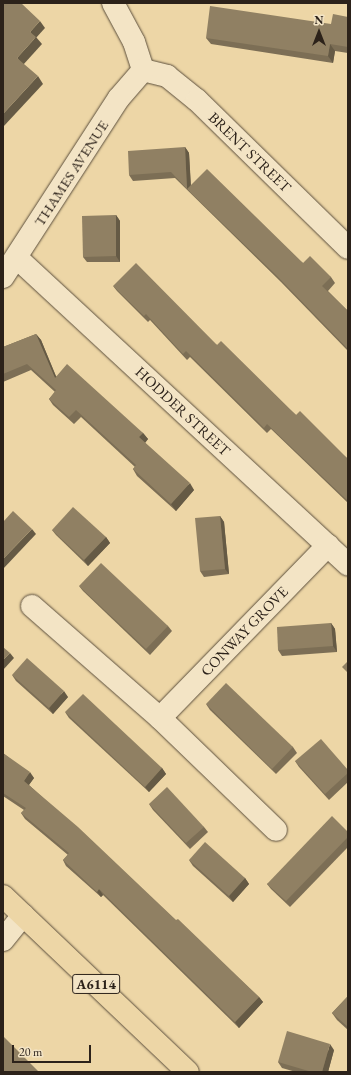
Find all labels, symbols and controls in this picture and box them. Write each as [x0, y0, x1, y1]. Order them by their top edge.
north arrow [299, 12, 339, 52]
text: N [315, 13, 323, 27]
street label: BRENT STREET [205, 108, 295, 196]
street label: THAMES AVENUE [30, 117, 112, 229]
street label: HODDER STREET [132, 362, 234, 460]
street label: CONWAY GROVE [197, 582, 291, 680]
road number: A6114 [72, 972, 120, 996]
scale bar [14, 1037, 93, 1063]
text: 20 m [19, 1044, 42, 1060]

